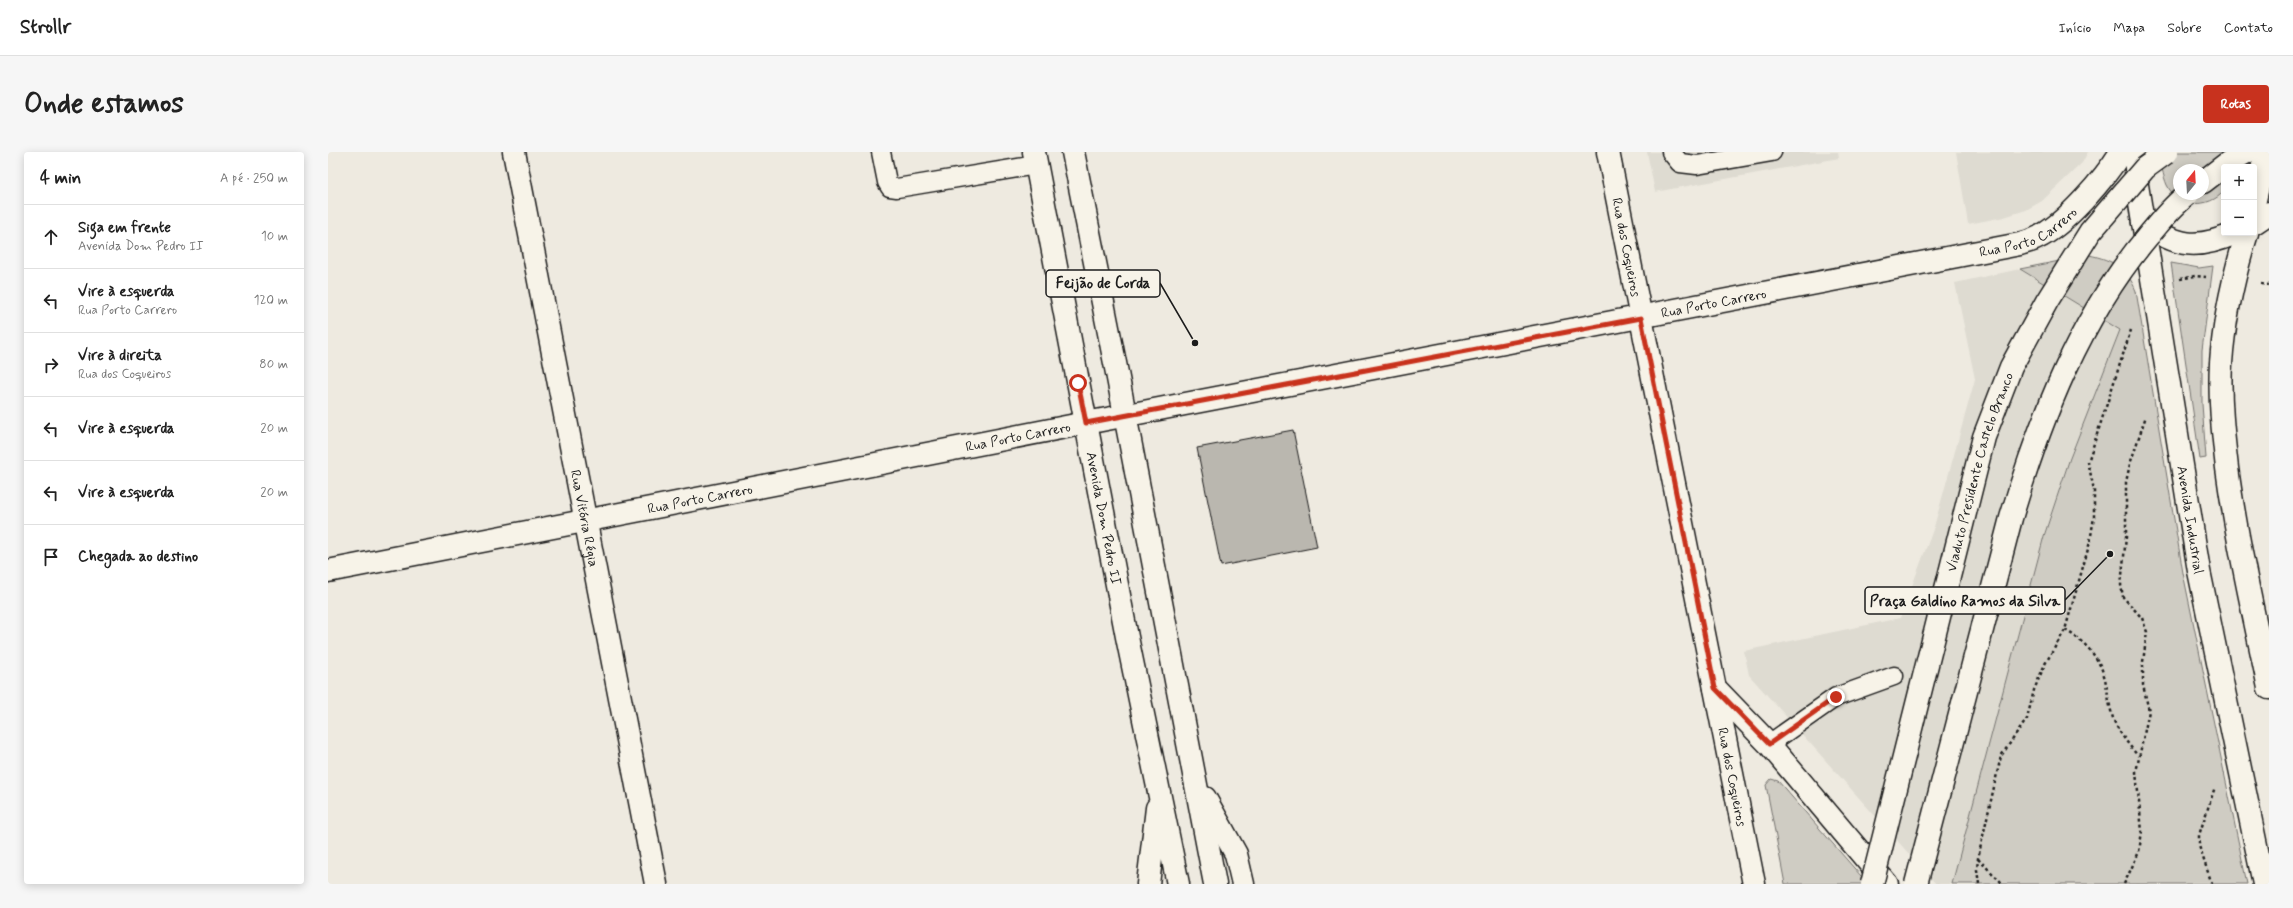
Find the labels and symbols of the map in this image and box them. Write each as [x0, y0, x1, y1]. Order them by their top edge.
north arrow [2173, 164, 2209, 200]
street label: Rua dos Coqueiros [1607, 196, 1645, 298]
street label: Rua Porto Carrero [1978, 204, 2081, 262]
callout: Feijão de Corda [1046, 270, 1160, 297]
text: Feijão de Corda [1056, 274, 1151, 294]
street label: Rua Porto Carrero [1660, 285, 1768, 323]
street label: Viaduto Presidente Castelo Branco [1943, 370, 2018, 574]
route start [1069, 374, 1087, 392]
street label: Rua Porto Carrero [964, 418, 1072, 456]
street label: Avenida Dom Pedro II [1082, 450, 1125, 587]
street label: Avenida Industrial [2172, 464, 2207, 576]
street label: Rua Vitória Régia [566, 468, 602, 569]
street label: Rua Porto Carrero [646, 480, 754, 518]
callout: Praça Galdino Ramos da Silva [1865, 587, 2065, 614]
text: Praça Galdino Ramos da Silva [1870, 592, 2061, 612]
route end [1827, 688, 1845, 706]
street label: Rua dos Coqueiros [1713, 726, 1750, 828]

